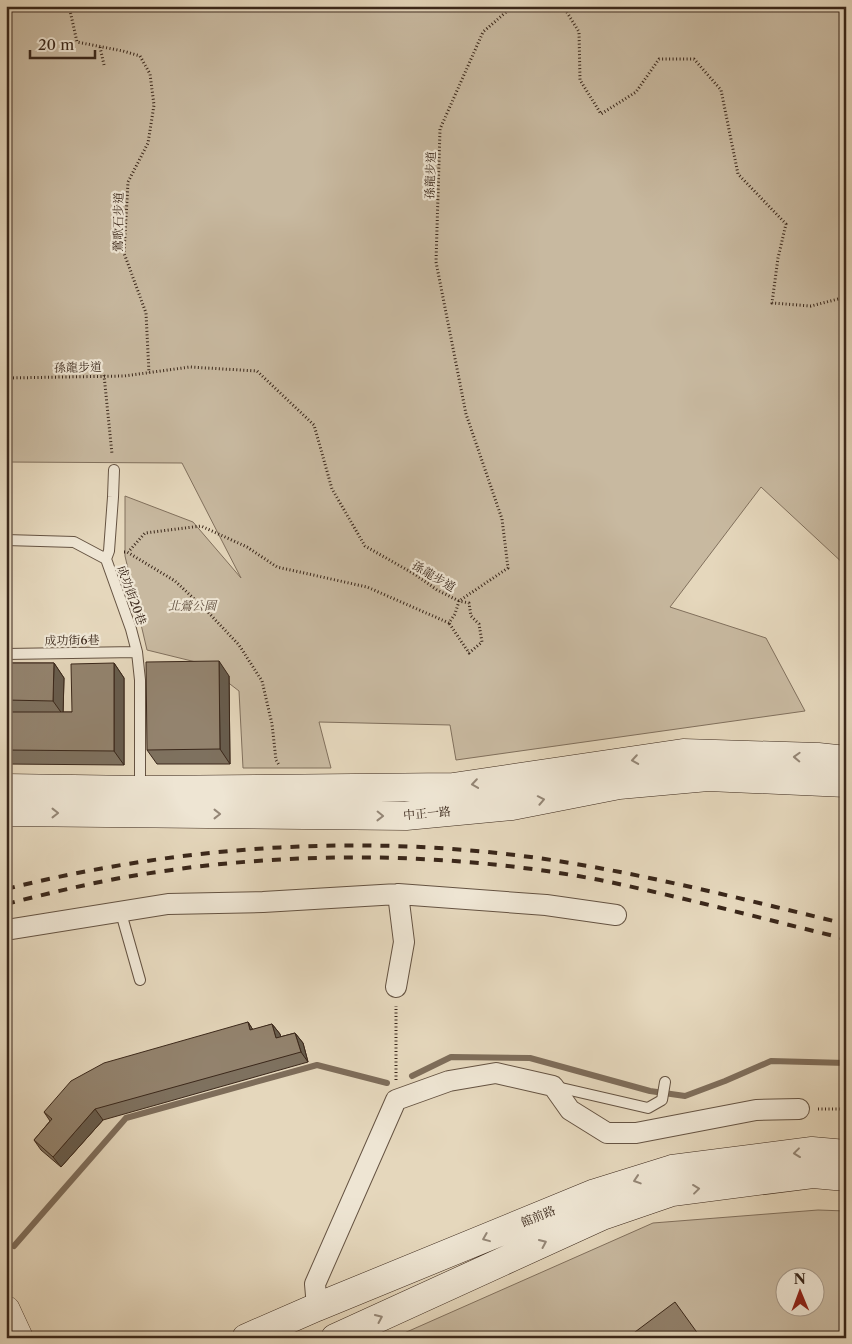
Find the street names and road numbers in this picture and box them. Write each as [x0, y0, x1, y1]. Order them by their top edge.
street label: 孫龍步道 [422, 151, 438, 199]
street label: 鶯歌石步道 [110, 192, 126, 252]
street label: 孫龍步道 [54, 359, 102, 375]
street label: 孫龍步道 [410, 557, 458, 595]
street label: 成功街20巷 [114, 563, 150, 627]
street label: 成功街6巷 [44, 632, 100, 648]
street label: 中正一路 [402, 803, 452, 823]
street label: 館前路 [518, 1202, 558, 1230]

